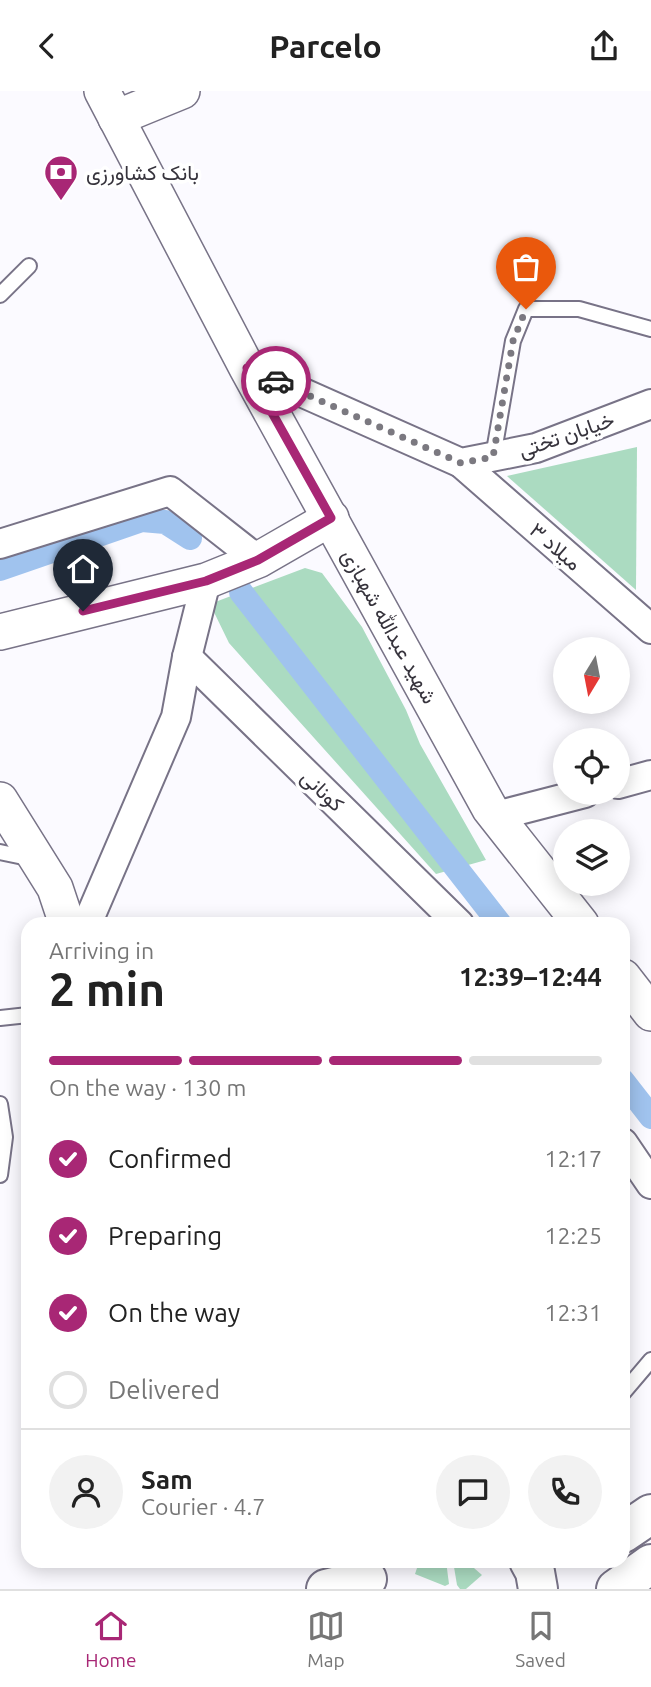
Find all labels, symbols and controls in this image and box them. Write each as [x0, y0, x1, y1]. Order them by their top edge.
icon: back [28, 27, 66, 65]
icon: share [585, 27, 623, 65]
text: Parcelo [269, 28, 382, 64]
bank icon: بانک کشاورزی [42, 153, 80, 202]
place label: بانک کشاورزی [86, 160, 199, 186]
pin [496, 237, 556, 309]
icon: bag [507, 248, 545, 286]
courier [241, 346, 311, 416]
icon: car [257, 362, 295, 400]
street label: خیابان تختی [515, 406, 617, 463]
street label: میلاد ۳ [525, 517, 587, 576]
pin [53, 539, 113, 611]
street label: شهید عبدالله شهبازی [336, 545, 442, 708]
icon: home [64, 550, 102, 588]
north arrow [553, 637, 630, 714]
map controls [553, 637, 630, 896]
button: locate [553, 728, 630, 805]
street label: کونانی [295, 764, 349, 817]
button: layers [553, 819, 630, 896]
text: Arriving in [49, 938, 154, 963]
text: 12:39–12:44 [459, 962, 602, 991]
text: 2 min [49, 963, 165, 1015]
text: On the way · 130 m [49, 1075, 246, 1100]
icon: check [49, 1140, 87, 1178]
text: Confirmed [108, 1144, 232, 1173]
text: 12:17 [544, 1146, 602, 1171]
icon: check [49, 1217, 87, 1255]
text: Preparing [108, 1221, 222, 1250]
text: 12:25 [544, 1223, 602, 1248]
icon: check [49, 1294, 87, 1332]
text: On the way [108, 1298, 240, 1327]
text: 12:31 [544, 1300, 602, 1325]
text: Delivered [108, 1375, 220, 1404]
button: person [49, 1455, 123, 1529]
button: chat [436, 1455, 510, 1529]
button: phone [528, 1455, 602, 1529]
text: Sam [141, 1465, 193, 1494]
text: Courier · 4.7 [141, 1494, 265, 1519]
tab: Home [85, 1607, 136, 1671]
tab: Map [307, 1607, 345, 1671]
tab: Saved [515, 1607, 566, 1671]

